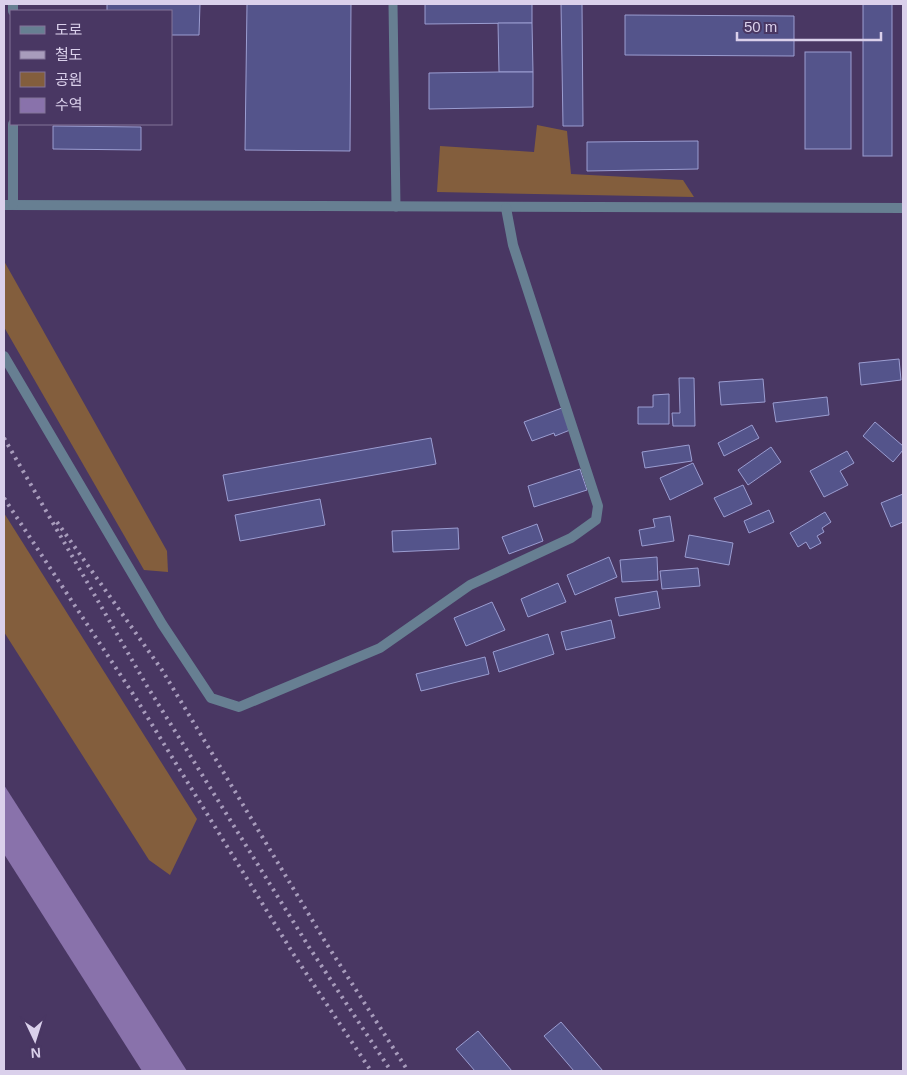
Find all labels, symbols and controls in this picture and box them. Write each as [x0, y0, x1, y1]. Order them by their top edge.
legend [10, 10, 172, 125]
scale bar [737, 10, 881, 42]
text: 50 m [744, 18, 777, 35]
text: 도로 [55, 21, 83, 38]
text: 철도 [55, 46, 83, 63]
text: 공원 [55, 71, 83, 88]
text: 수역 [55, 96, 83, 113]
north arrow [10, 1015, 60, 1065]
text: N [30, 1045, 42, 1061]

